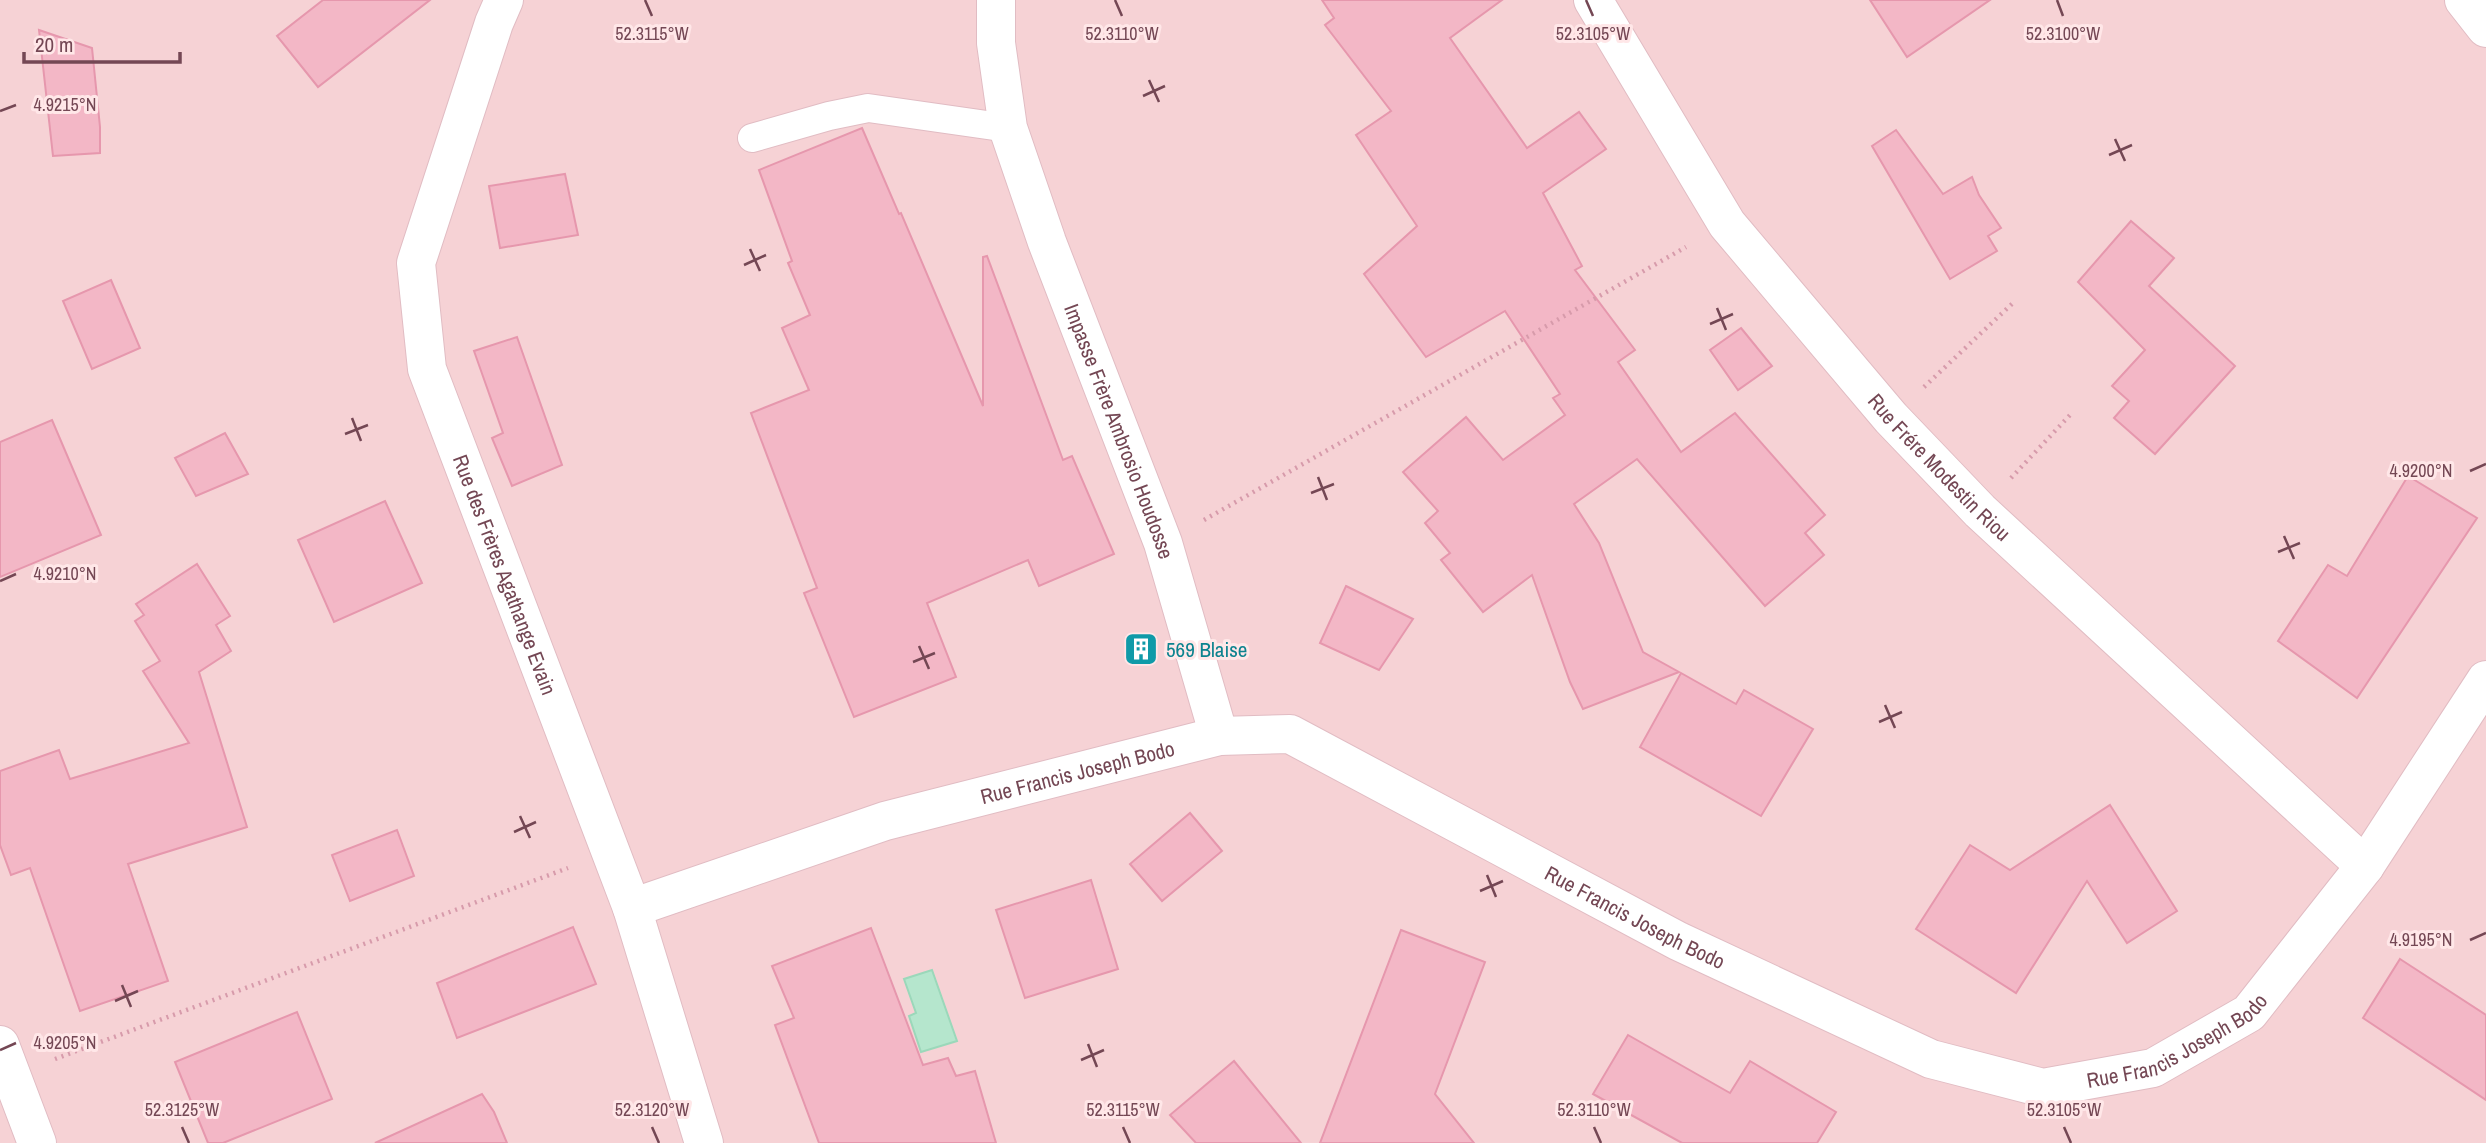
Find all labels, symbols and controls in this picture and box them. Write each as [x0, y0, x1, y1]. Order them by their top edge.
scale bar [24, 21, 180, 65]
text: 52.3115°W [615, 21, 689, 46]
text: 52.3110°W [1085, 21, 1159, 46]
text: 52.3105°W [1556, 21, 1630, 46]
text: 52.3100°W [2026, 21, 2100, 46]
text: 20 m [35, 30, 73, 59]
text: 4.9215°N [34, 92, 97, 117]
street label: Impasse Frère Ambrosio Houdosse [1058, 299, 1181, 562]
street label: Rue Frére Modestin Riou [1862, 387, 2017, 547]
street label: Rue des Frères Agathange Evain [446, 450, 564, 699]
text: 4.9200°N [2390, 458, 2453, 483]
text: 4.9210°N [34, 561, 97, 586]
building icon: 569 Blaise [1122, 630, 1160, 668]
place label: 569 Blaise [1166, 635, 1247, 664]
street label: Rue Francis Joseph Bodo [977, 733, 1177, 811]
street label: Rue Francis Joseph Bodo [1540, 858, 1730, 976]
text: 4.9195°N [2390, 927, 2453, 952]
street label: Rue Francis Joseph Bodo [2084, 987, 2274, 1094]
text: 4.9205°N [34, 1030, 97, 1055]
text: 52.3125°W [145, 1097, 219, 1122]
text: 52.3120°W [615, 1097, 689, 1122]
text: 52.3115°W [1086, 1097, 1160, 1122]
text: 52.3110°W [1557, 1097, 1631, 1122]
text: 52.3105°W [2027, 1097, 2101, 1122]

